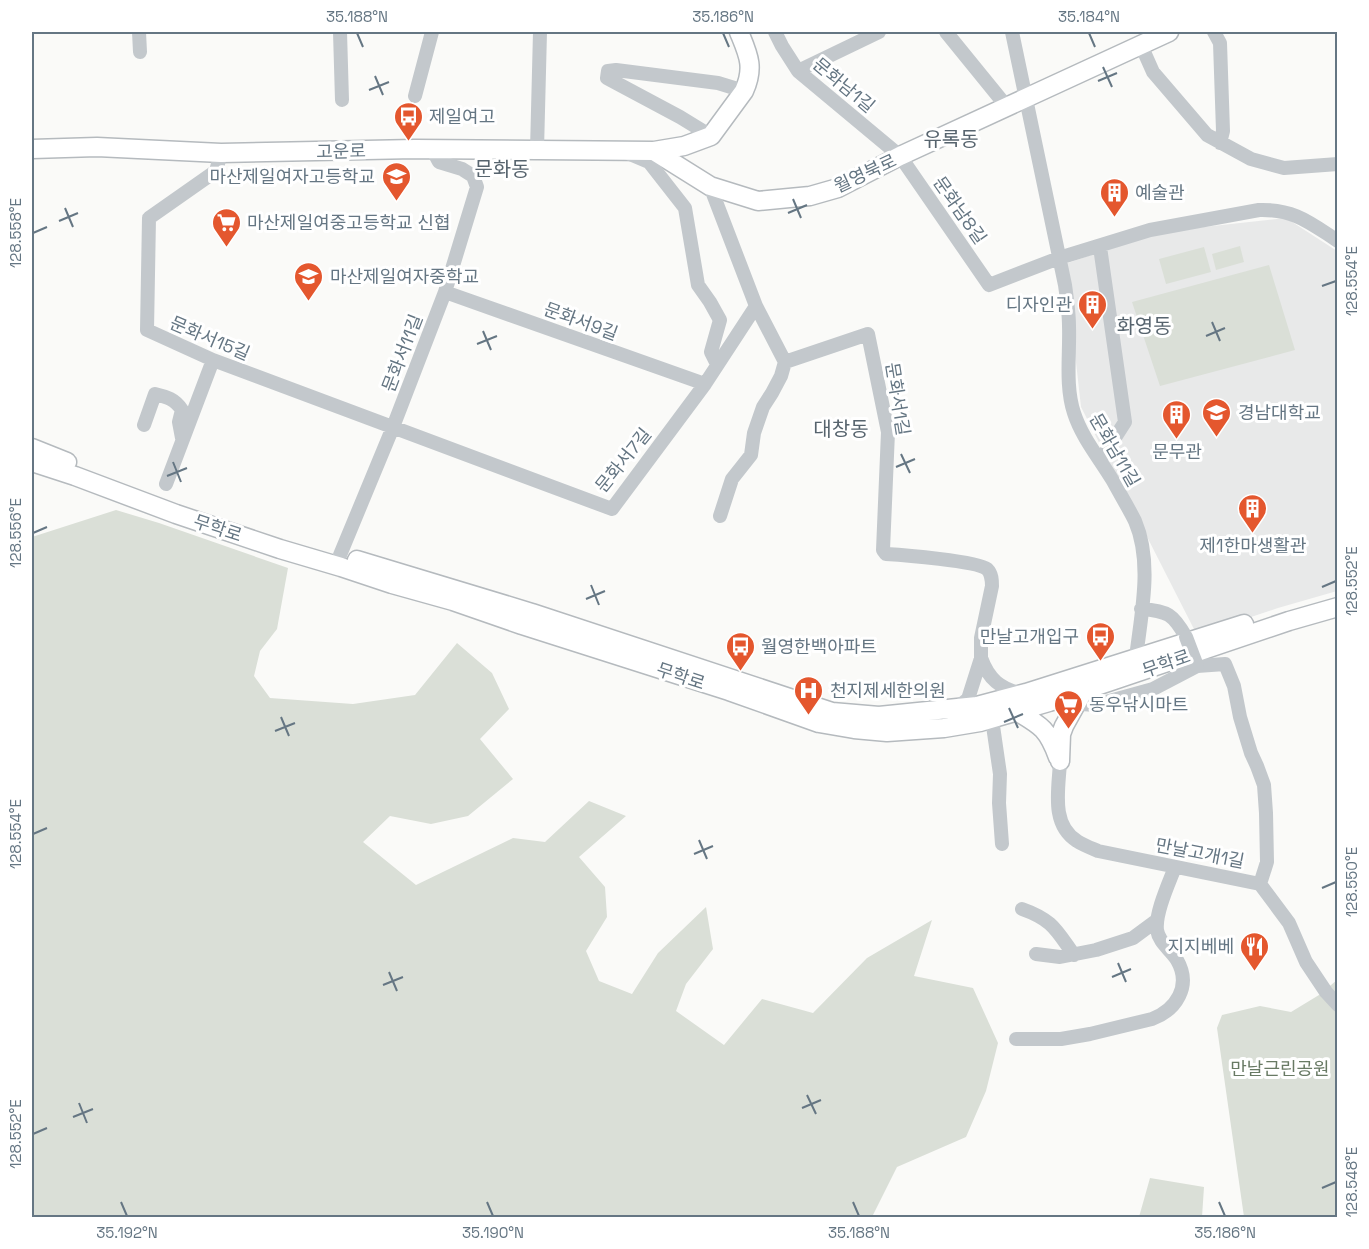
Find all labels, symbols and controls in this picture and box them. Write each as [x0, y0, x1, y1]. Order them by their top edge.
text: 35.188°N [326, 7, 388, 26]
text: 35.186°N [692, 7, 754, 26]
text: 35.184°N [1058, 7, 1120, 26]
street label: 문화남1길 [808, 52, 880, 118]
bus stop icon: 제일여고 [392, 100, 424, 142]
place label: 제일여고 [429, 105, 495, 128]
district label: 유록동 [923, 126, 979, 152]
street label: 고운로 [316, 139, 366, 163]
street label: 월영북로 [830, 149, 900, 197]
district label: 문화동 [474, 156, 530, 182]
school or university icon: 마산제일여자고등학교 [380, 160, 412, 202]
place label: 마산제일여자고등학교 [209, 165, 375, 188]
street label: 문화남8길 [928, 172, 992, 248]
building icon: 예술관 [1098, 176, 1130, 218]
place label: 예술관 [1135, 181, 1185, 204]
text: 128.558°E [6, 198, 25, 268]
supermarket icon: 마산제일여중고등학교 신협 [210, 206, 242, 248]
place label: 마산제일여중고등학교 신협 [247, 211, 450, 234]
text: 128.554°E [1342, 246, 1361, 316]
school or university icon: 마산제일여자중학교 [293, 260, 325, 302]
place label: 마산제일여자중학교 [330, 265, 479, 288]
building icon: 디자인관 [1077, 288, 1109, 330]
place label: 디자인관 [1006, 293, 1072, 316]
street label: 문화서9길 [541, 297, 621, 345]
street label: 문화서15길 [167, 311, 253, 365]
street label: 문화서11길 [377, 311, 427, 395]
district label: 화영동 [1116, 313, 1172, 339]
street label: 문화서1길 [881, 361, 915, 437]
school or university icon: 경남대학교 [1201, 396, 1233, 438]
building icon: 문무관 [1161, 398, 1193, 440]
place label: 경남대학교 [1238, 401, 1321, 424]
street label: 문화남11길 [1085, 409, 1145, 491]
district label: 대창동 [813, 416, 869, 442]
street label: 문화서7길 [590, 423, 656, 497]
place label: 문무관 [1152, 440, 1202, 463]
building icon: 제1한마생활관 [1237, 492, 1269, 534]
text: 128.556°E [6, 498, 25, 568]
street label: 무학로 [191, 509, 245, 547]
place label: 제1한마생활관 [1200, 534, 1307, 557]
text: 128.552°E [1342, 546, 1361, 616]
bus stop icon: 만날고개입구 [1084, 620, 1116, 662]
place label: 만날고개입구 [980, 625, 1079, 648]
bus stop icon: 월영한백아파트 [724, 630, 756, 672]
place label: 월영한백아파트 [761, 635, 877, 658]
street label: 무학로 [1139, 644, 1193, 682]
street label: 무학로 [654, 657, 708, 695]
hospital icon: 천지제세한의원 [793, 674, 825, 716]
place label: 천지제세한의원 [830, 679, 946, 702]
supermarket icon: 동우낚시마트 [1052, 688, 1084, 730]
place label: 동우낚시마트 [1089, 693, 1188, 716]
text: 128.554°E [6, 799, 25, 869]
street label: 만날고개1길 [1153, 833, 1247, 873]
text: 128.550°E [1342, 847, 1361, 917]
restaurant icon: 지지베베 [1239, 930, 1271, 972]
place label: 지지베베 [1168, 935, 1234, 958]
park label: 만날근린공원 [1230, 1057, 1330, 1080]
text: 128.552°E [6, 1099, 25, 1169]
text: 128.548°E [1342, 1147, 1361, 1217]
text: 35.192°N [96, 1223, 158, 1242]
text: 35.190°N [462, 1223, 524, 1242]
text: 35.188°N [828, 1223, 890, 1242]
text: 35.186°N [1194, 1223, 1256, 1242]

